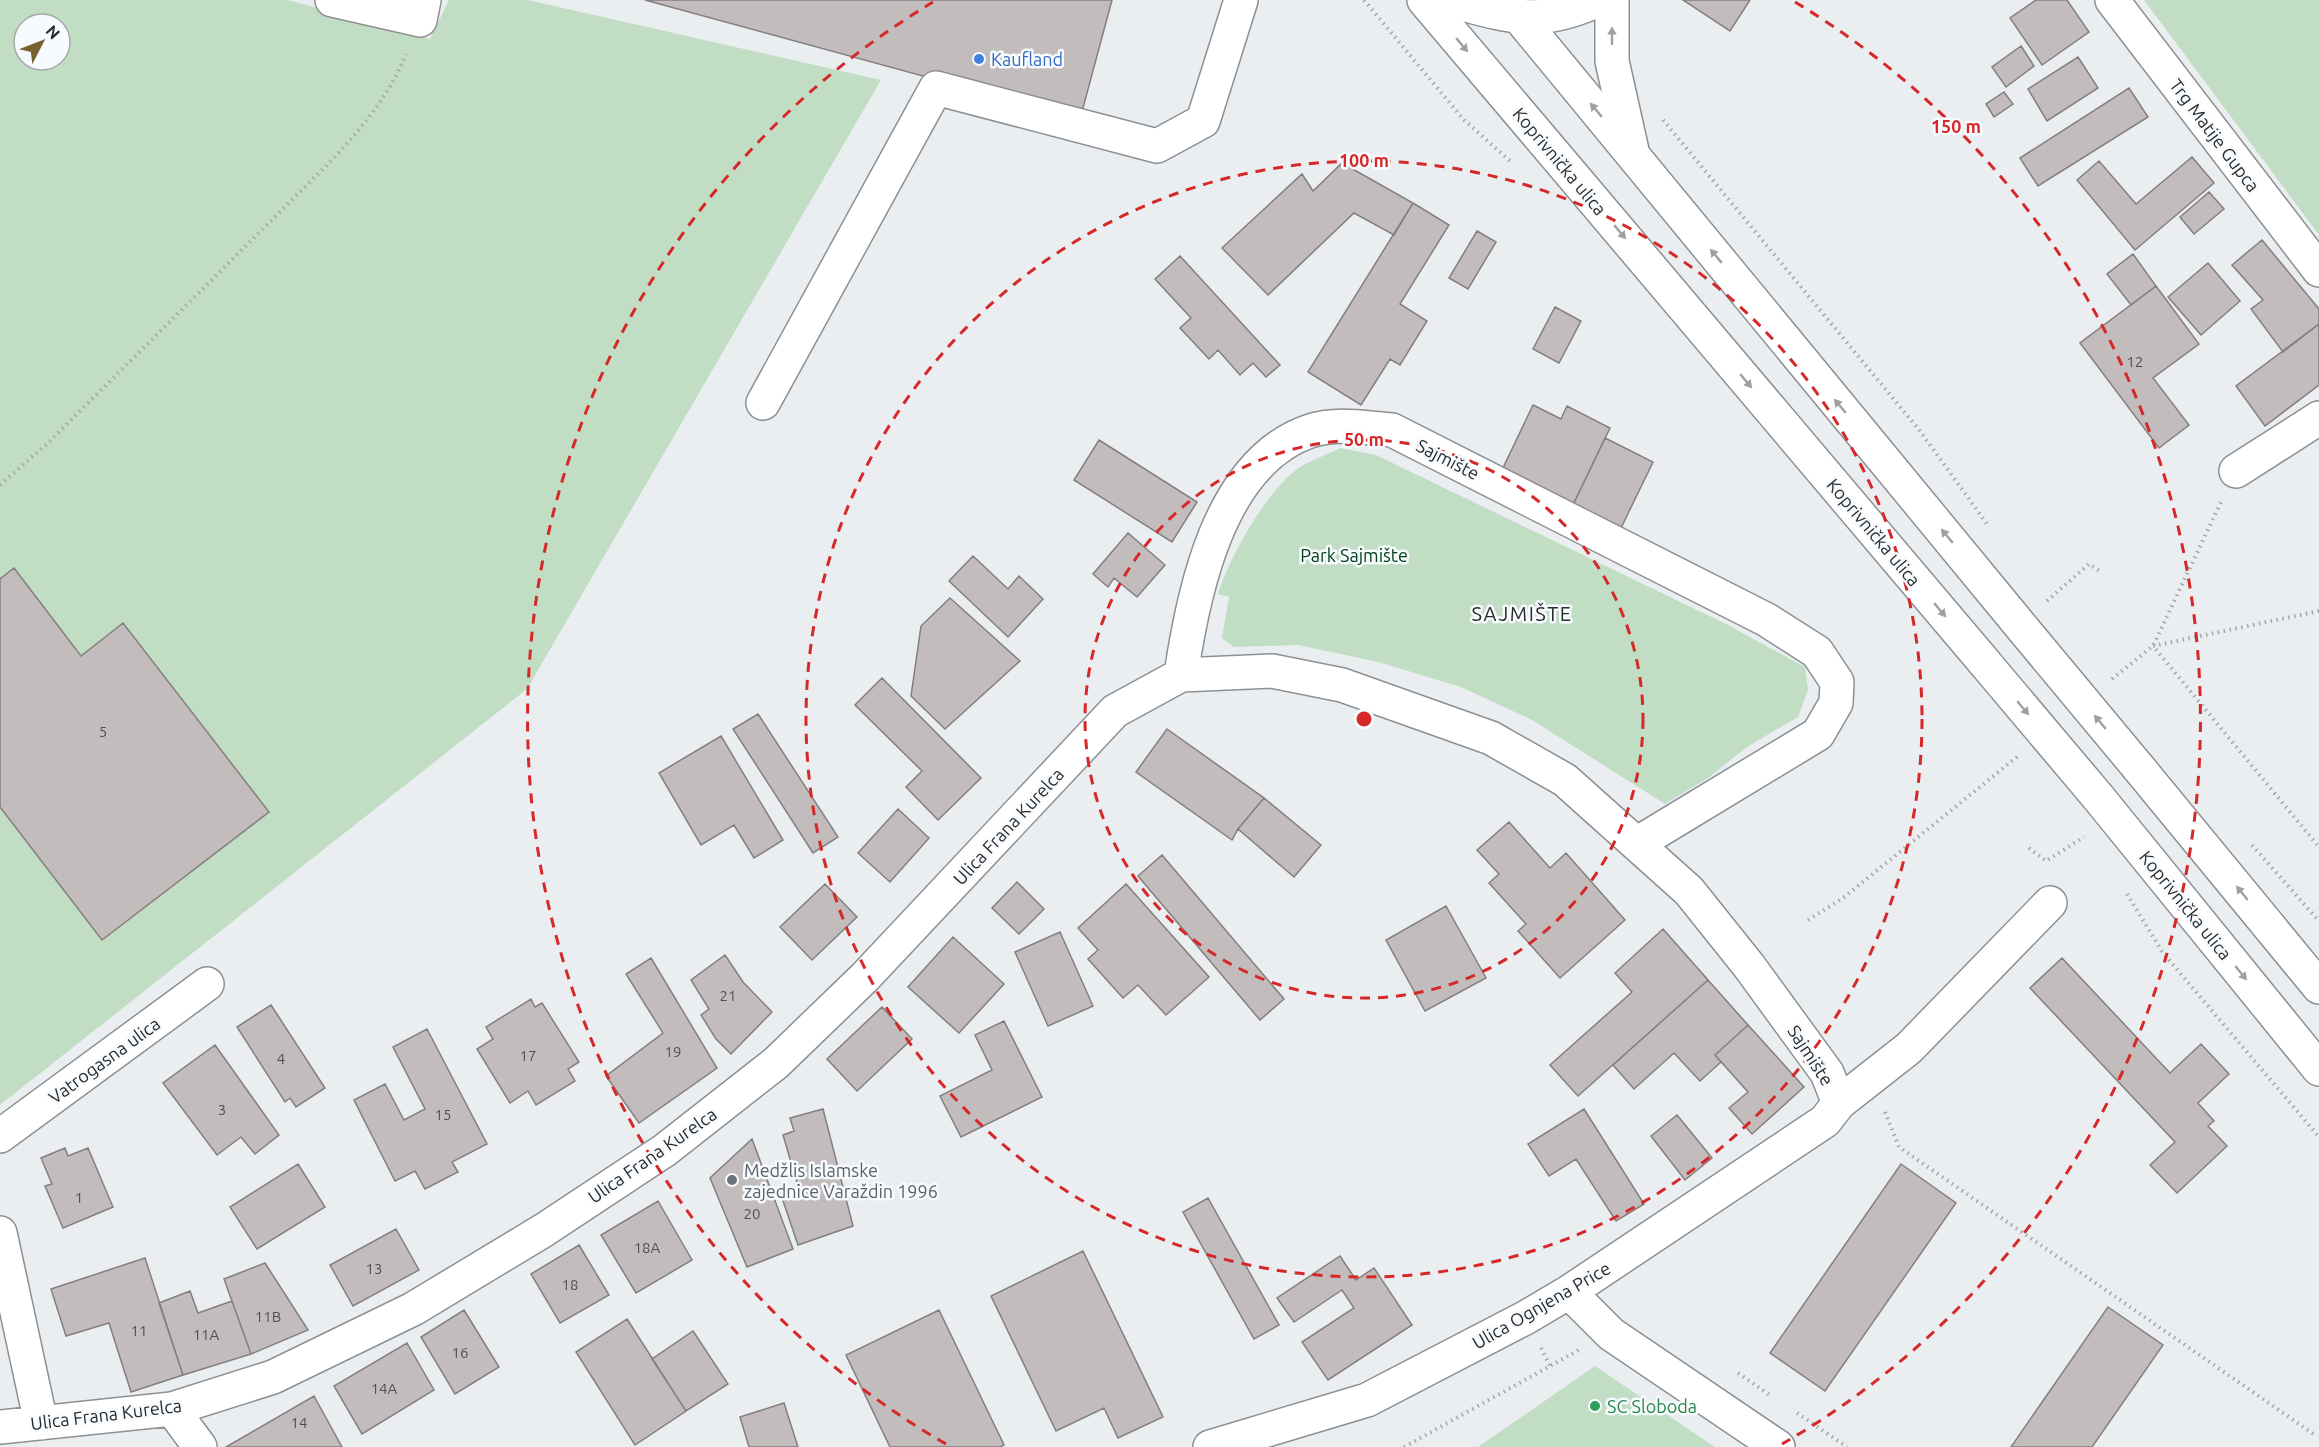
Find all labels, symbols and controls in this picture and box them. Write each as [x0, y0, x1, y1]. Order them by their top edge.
north arrow [12, 12, 72, 72]
text: N [42, 22, 64, 42]
one-way arrow [1607, 26, 1617, 45]
one-way arrow [1455, 37, 1468, 52]
place label: Kaufland [991, 49, 1063, 69]
marker: Kaufland [972, 52, 986, 66]
street label: Trg Matije Gupca [2166, 75, 2264, 195]
one-way arrow [1589, 102, 1602, 118]
street label: Koprivnička ulica [1509, 103, 1611, 219]
text: 150 m [1931, 116, 1981, 136]
text: 100 m [1339, 150, 1389, 170]
one-way arrow [1614, 224, 1627, 240]
one-way arrow [1710, 249, 1723, 264]
house number: 12 [2127, 353, 2143, 370]
one-way arrow [1740, 373, 1753, 389]
one-way arrow [1834, 399, 1847, 414]
text: 50 m [1344, 429, 1384, 449]
street label: Sajmište [1413, 435, 1483, 483]
street label: Koprivnička ulica [1823, 474, 1925, 590]
one-way arrow [1941, 529, 1954, 544]
park label: Park Sajmište [1300, 545, 1408, 565]
district label: SAJMIŠTE [1471, 602, 1573, 625]
one-way arrow [1933, 602, 1946, 617]
one-way arrow [2016, 700, 2029, 715]
centre of rings [1354, 709, 1374, 729]
one-way arrow [2094, 714, 2107, 730]
house number: 5 [99, 723, 107, 740]
street label: Ulica Frana Kurelca [949, 764, 1067, 888]
street label: Koprivnička ulica [2136, 847, 2236, 963]
one-way arrow [2235, 885, 2248, 901]
one-way arrow [2234, 965, 2247, 980]
house number: 21 [720, 987, 736, 1004]
street label: Vatrogasna ulica [44, 1013, 164, 1107]
street label: Sajmište [1784, 1021, 1838, 1089]
house number: 19 [665, 1043, 681, 1060]
house number: 17 [520, 1047, 536, 1064]
house number: 4 [277, 1050, 285, 1067]
house number: 3 [218, 1101, 226, 1118]
street label: Ulica Frana Kurelca [584, 1103, 720, 1207]
house number: 15 [435, 1106, 451, 1123]
place label: Medžlis Islamske zajednice Varaždin 1996 [744, 1160, 938, 1201]
marker: Medžlis Islamske zajednice Varaždin 1996 [725, 1173, 739, 1187]
house number: 1 [75, 1189, 83, 1206]
house number: 20 [744, 1205, 760, 1222]
house number: 18A [634, 1239, 661, 1256]
street label: Ulica Ognjena Price [1469, 1257, 1613, 1353]
house number: 13 [366, 1260, 382, 1277]
house number: 18 [562, 1276, 578, 1293]
house number: 11B [255, 1308, 281, 1325]
house number: 11 [131, 1322, 147, 1339]
house number: 11A [193, 1326, 220, 1343]
house number: 16 [452, 1344, 468, 1361]
house number: 14A [371, 1380, 398, 1397]
street label: Ulica Frana Kurelca [29, 1395, 183, 1433]
place label: SC Sloboda [1607, 1396, 1697, 1416]
marker: SC Sloboda [1588, 1399, 1602, 1413]
house number: 14 [291, 1414, 307, 1431]

